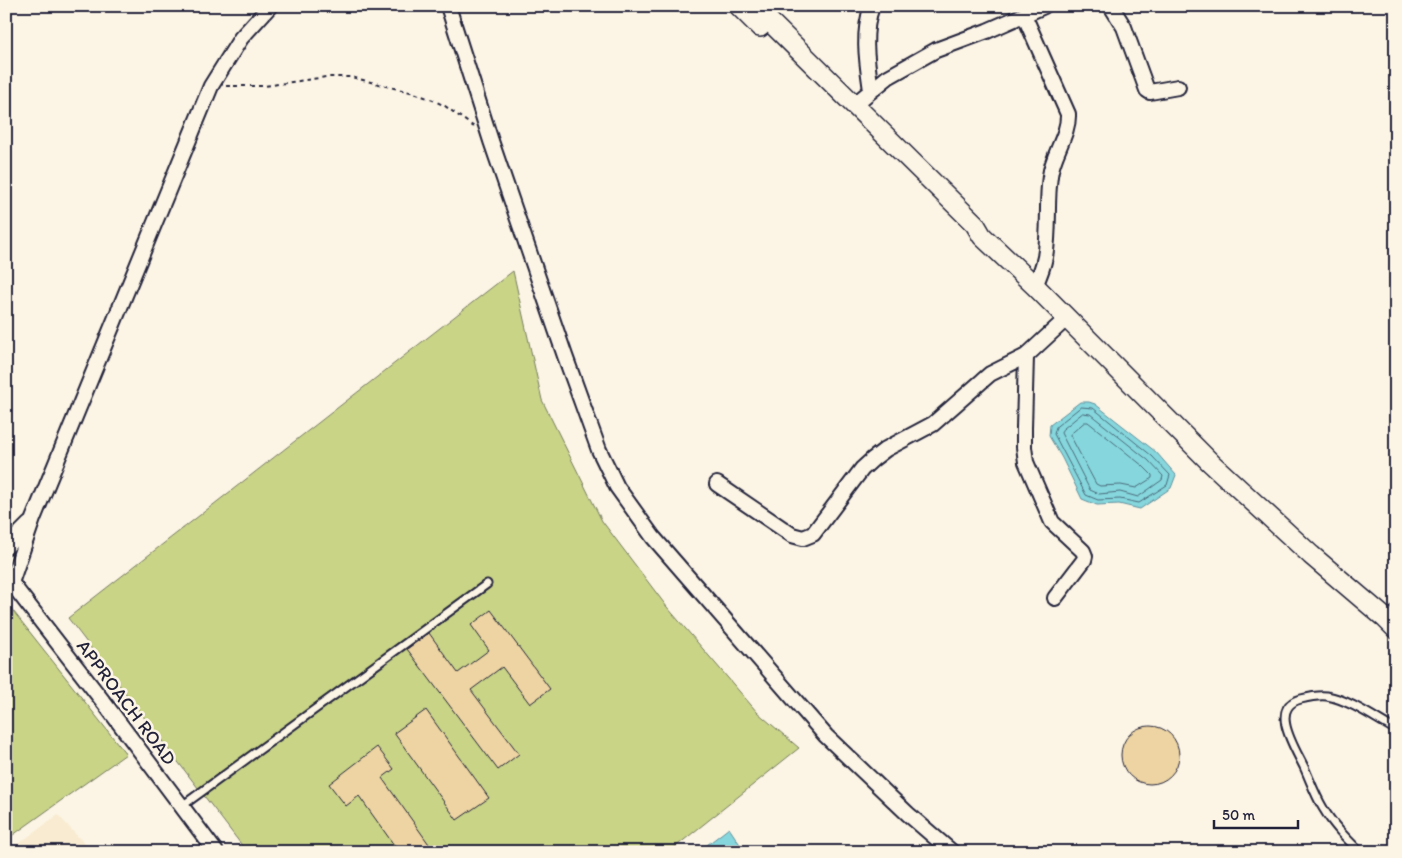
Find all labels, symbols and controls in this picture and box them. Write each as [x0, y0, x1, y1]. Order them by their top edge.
street label: APPROACH ROAD [72, 635, 181, 770]
scale bar [1214, 798, 1298, 830]
text: 50 m [1222, 806, 1255, 824]

